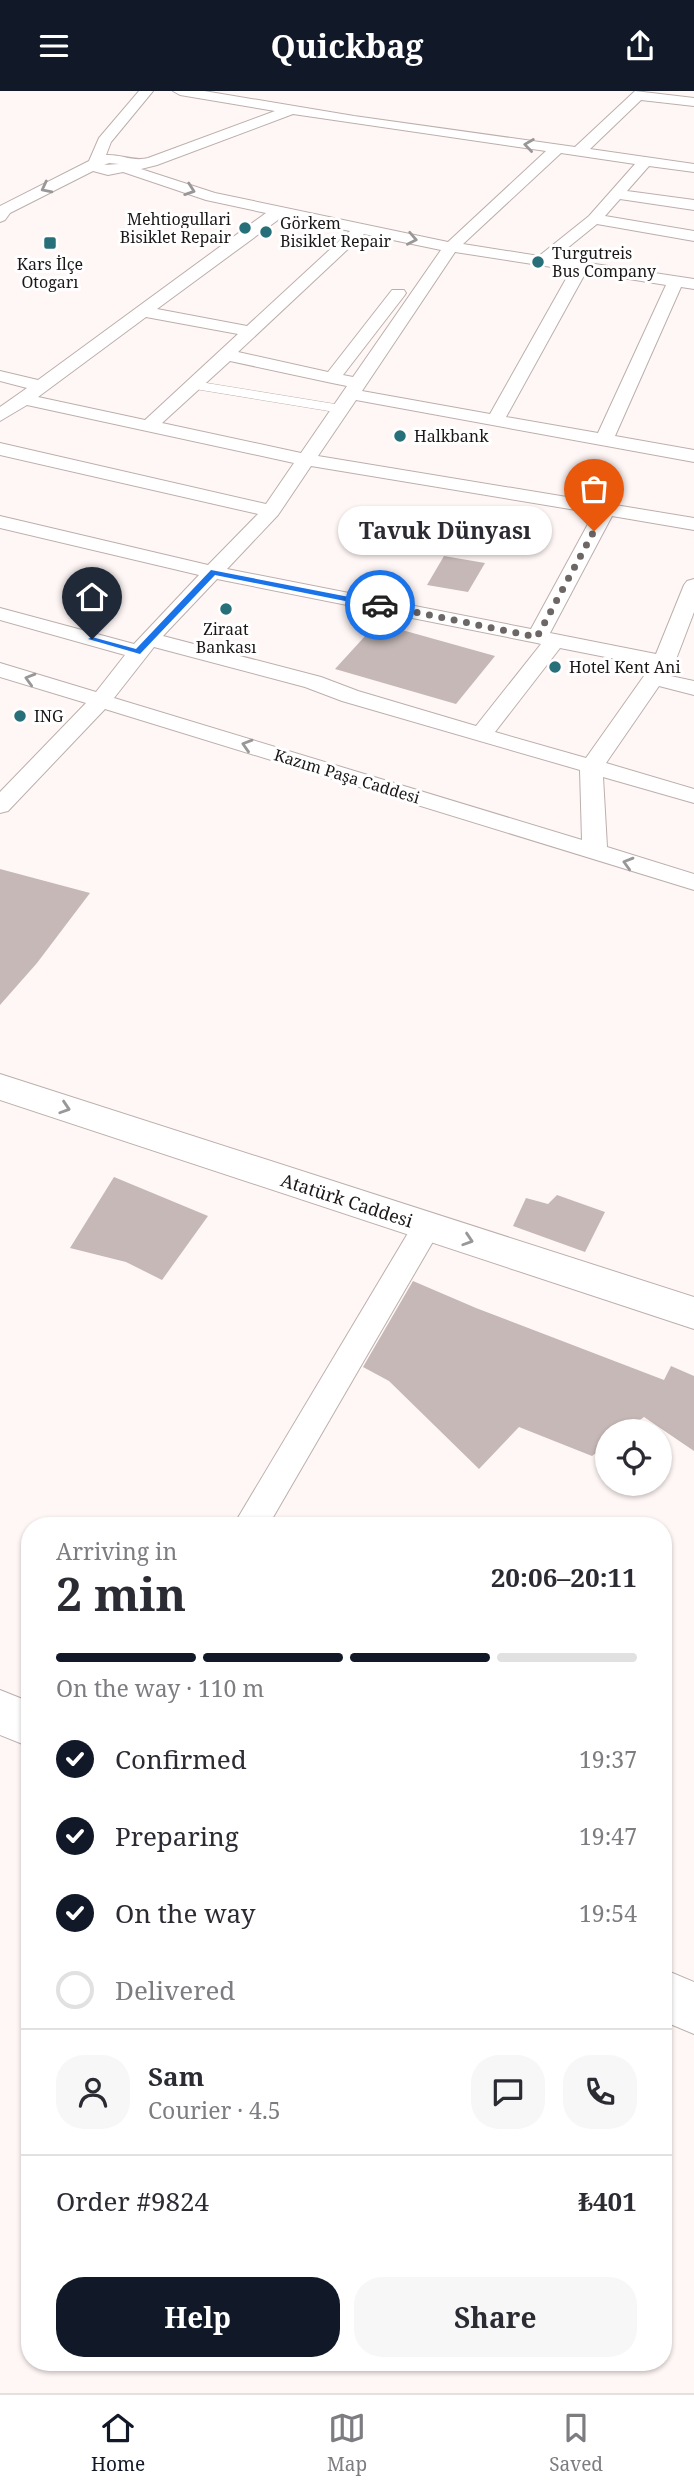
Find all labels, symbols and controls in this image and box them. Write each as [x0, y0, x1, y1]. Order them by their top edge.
text: Quickbag [271, 24, 423, 67]
icon: menu [35, 27, 73, 65]
icon: share [621, 27, 659, 65]
one-way arrow [524, 137, 535, 152]
one-way arrow [41, 180, 53, 194]
one-way arrow [183, 182, 195, 196]
place label: Mehtiogullari Bisiklet Repair [120, 208, 231, 248]
place label: Görkem Bisiklet Repair [280, 212, 392, 252]
marker: Mehtiogullari Bisiklet Repair [237, 220, 253, 236]
marker: Görkem Bisiklet Repair [258, 224, 274, 240]
one-way arrow [406, 231, 418, 246]
marker: Kars İlçe Otogarı [42, 235, 58, 251]
place label: Turgutreis Bus Company [552, 242, 657, 282]
place label: Kars İlçe Otogarı [17, 253, 83, 293]
marker: Turgutreis Bus Company [530, 254, 546, 270]
place label: Halkbank [414, 425, 489, 447]
marker: Halkbank [392, 428, 408, 444]
pin [564, 459, 624, 531]
icon: bag [575, 470, 613, 508]
callout: Tavuk Dünyası [338, 507, 552, 555]
text: Tavuk Dünyası [359, 514, 531, 546]
pin [62, 567, 122, 639]
courier [345, 570, 415, 640]
icon: home [73, 578, 111, 616]
icon: car [361, 586, 399, 624]
marker: Ziraat Bankası [218, 601, 234, 617]
place label: Ziraat Bankası [196, 618, 256, 658]
place label: Hotel Kent Ani [569, 656, 681, 678]
marker: Hotel Kent Ani [547, 659, 563, 675]
one-way arrow [24, 672, 36, 687]
place label: ING [34, 705, 64, 727]
marker: ING [12, 708, 28, 724]
one-way arrow [242, 739, 254, 754]
street label: Kazım Paşa Caddesi [271, 743, 423, 809]
one-way arrow [623, 856, 635, 871]
one-way arrow [58, 1100, 71, 1114]
street label: Atatürk Caddesi [278, 1167, 416, 1233]
one-way arrow [461, 1231, 473, 1246]
map controls [595, 1419, 672, 1496]
button: locate [595, 1419, 672, 1496]
text: Arriving in [56, 1535, 177, 1567]
text: 20:06–20:11 [491, 1559, 637, 1595]
text: 2 min [56, 1562, 186, 1624]
text: On the way · 110 m [56, 1672, 264, 1704]
icon: check [56, 1740, 94, 1778]
text: Confirmed [115, 1741, 247, 1777]
text: 19:37 [579, 1743, 637, 1775]
icon: check [56, 1817, 94, 1855]
text: Preparing [115, 1818, 239, 1854]
text: 19:47 [579, 1820, 637, 1852]
icon: check [56, 1894, 94, 1932]
text: On the way [115, 1895, 255, 1931]
text: 19:54 [579, 1897, 637, 1929]
text: Delivered [115, 1972, 235, 2008]
button: person [56, 2055, 130, 2129]
button: chat [471, 2055, 545, 2129]
button: phone [563, 2055, 637, 2129]
text: Sam [148, 2058, 204, 2094]
text: Courier · 4.5 [148, 2094, 281, 2126]
text: Order #9824 [56, 2183, 209, 2219]
text: ₺401 [578, 2183, 637, 2219]
button: Help [56, 2277, 340, 2357]
button: Share [354, 2277, 637, 2357]
tab: Home [91, 2409, 145, 2477]
tab: Map [327, 2409, 367, 2477]
tab: Saved [549, 2409, 603, 2477]

